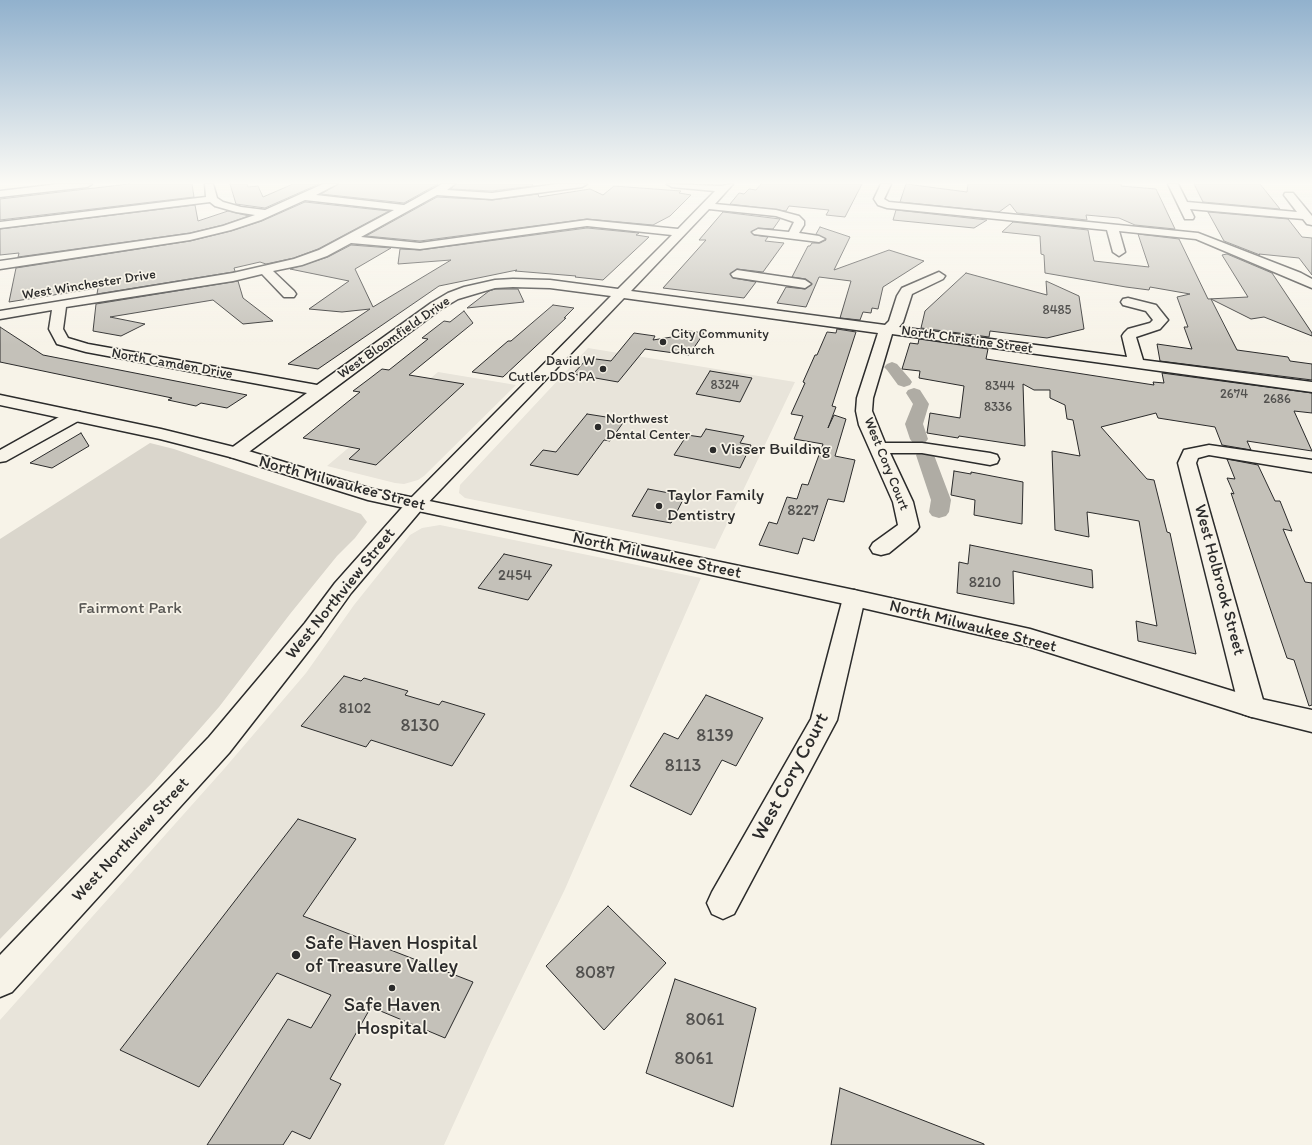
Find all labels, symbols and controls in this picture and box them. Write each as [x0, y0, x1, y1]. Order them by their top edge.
street label: West Winchester Drive [21, 266, 157, 304]
street label: West Bloomfield Drive [335, 293, 453, 383]
house number: 8485 [1043, 303, 1071, 319]
street label: North Christine Street [900, 322, 1034, 358]
place label: City Community Church [671, 326, 769, 358]
marker: City Community Church [658, 337, 668, 347]
street label: North Camden Drive [110, 345, 234, 383]
place label: David W Cutler DDS PA [508, 353, 595, 386]
marker: David W Cutler DDS PA [598, 364, 608, 374]
house number: 8324 [711, 378, 739, 394]
house number: 8344 [985, 379, 1015, 395]
house number: 2674 [1220, 387, 1248, 403]
house number: 2686 [1263, 392, 1291, 408]
house number: 8336 [984, 400, 1012, 416]
place label: Northwest Dental Center [606, 411, 690, 444]
street label: West Cory Court [860, 415, 912, 513]
marker: Northwest Dental Center [593, 422, 603, 432]
place label: Visser Building [721, 440, 830, 460]
marker: Visser Building [708, 445, 718, 455]
street label: North Milwaukee Street [256, 452, 428, 516]
place label: Taylor Family Dentistry [667, 486, 764, 526]
marker: Taylor Family Dentistry [654, 501, 664, 511]
house number: 8227 [787, 502, 819, 520]
street label: West Holbrook Street [1189, 502, 1249, 658]
street label: West Northview Street [282, 524, 400, 664]
street label: North Milwaukee Street [571, 528, 743, 584]
house number: 2454 [498, 567, 532, 585]
house number: 8210 [969, 574, 1001, 592]
street label: North Milwaukee Street [887, 596, 1059, 658]
park label: Fairmont Park [78, 599, 182, 619]
house number: 8102 [339, 700, 371, 718]
street label: West Cory Court [747, 709, 835, 845]
house number: 8130 [400, 715, 440, 737]
house number: 8139 [696, 725, 734, 747]
house number: 8113 [665, 755, 701, 777]
street label: West Northview Street [68, 773, 194, 907]
place label: Safe Haven Hospital of Treasure Valley [305, 932, 478, 979]
marker: Safe Haven Hospital of Treasure Valley [290, 949, 302, 961]
house number: 8087 [575, 962, 615, 984]
marker: Safe Haven Hospital [387, 983, 397, 993]
place label: Safe Haven Hospital [344, 994, 440, 1041]
house number: 8061 [686, 1009, 724, 1031]
house number: 8061 [675, 1048, 713, 1070]

